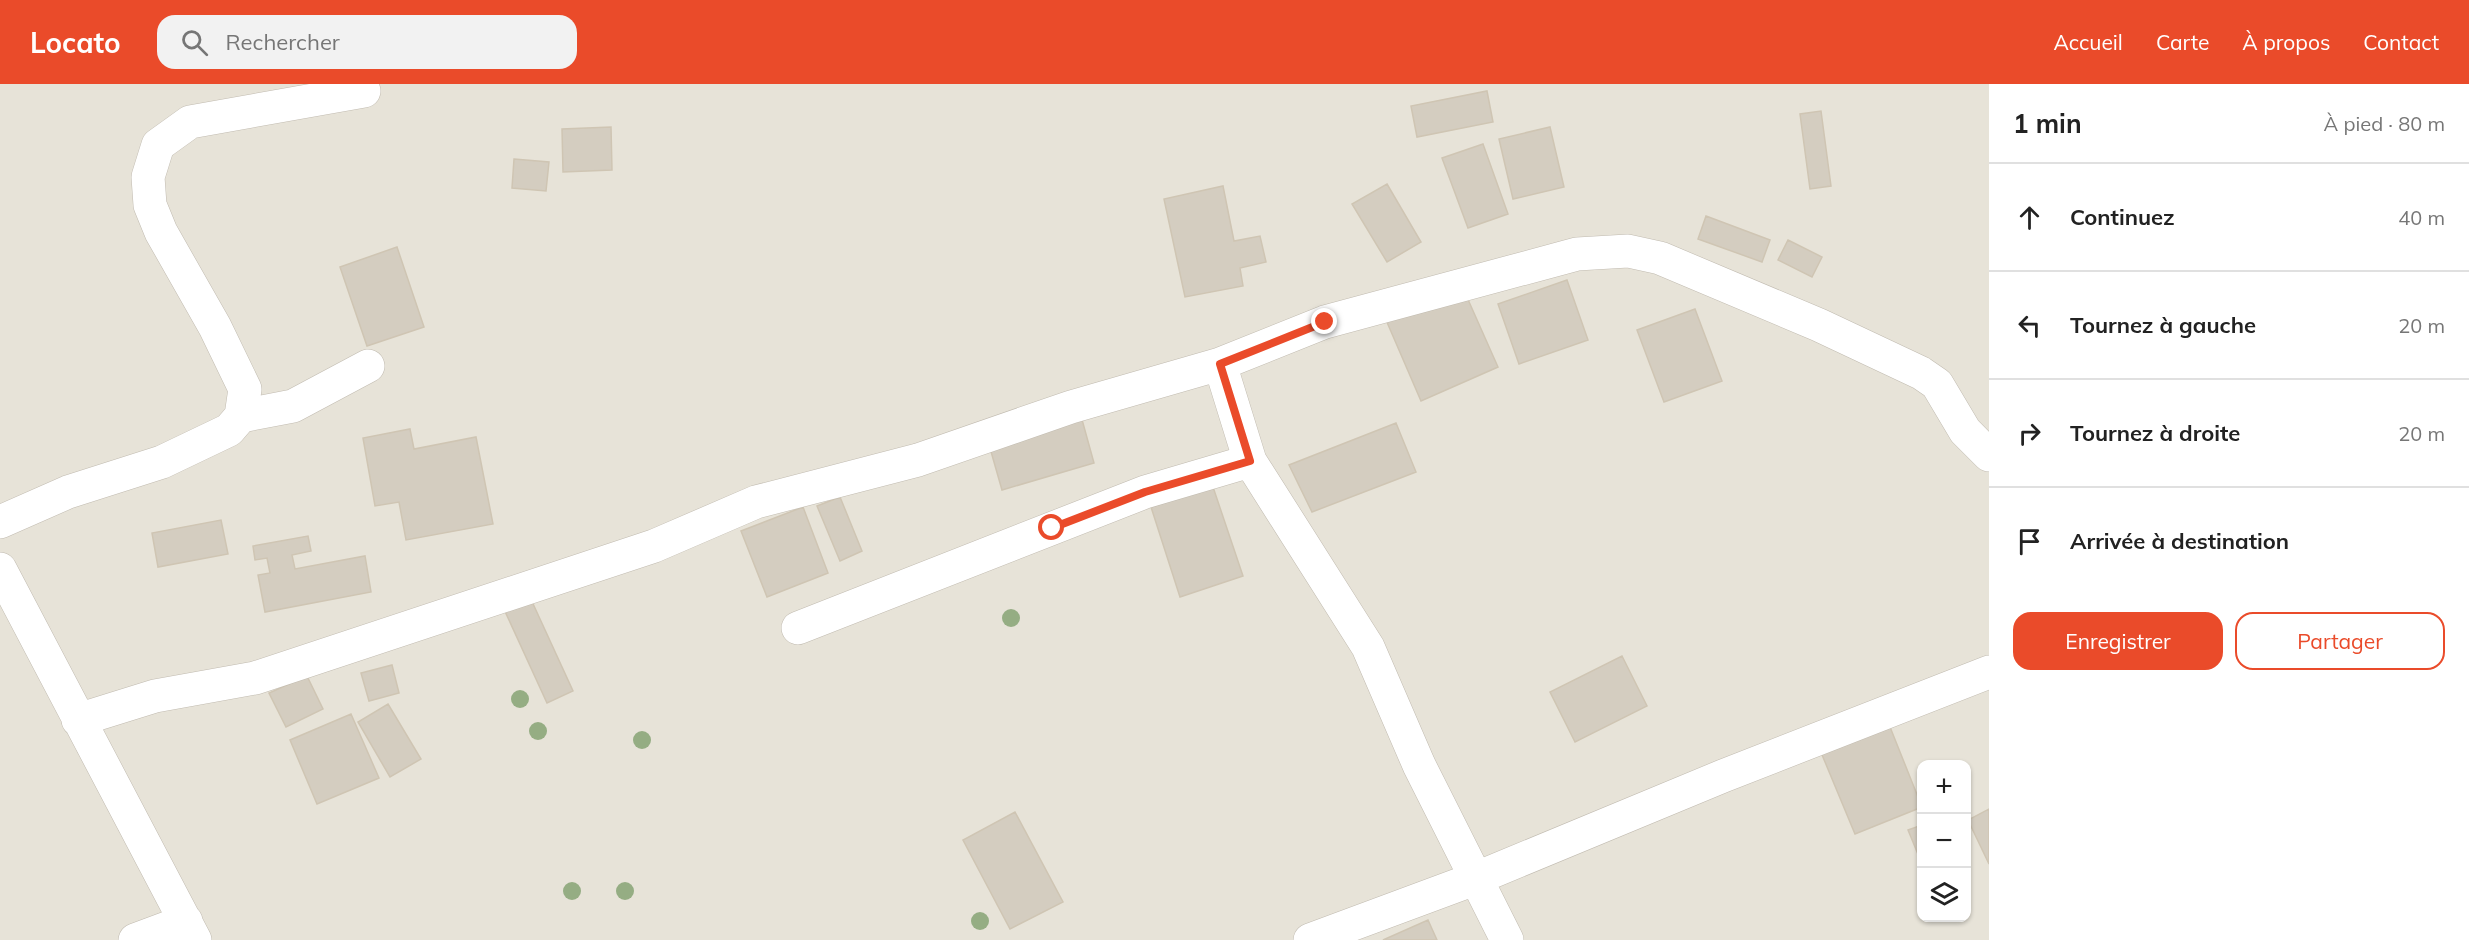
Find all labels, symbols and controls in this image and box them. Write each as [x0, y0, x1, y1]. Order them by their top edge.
search box [157, 15, 577, 69]
text: Locato [30, 25, 121, 60]
icon: search [178, 26, 211, 59]
text: Rechercher [226, 28, 340, 56]
text: Accueil [2053, 29, 2123, 55]
text: Carte [2156, 29, 2209, 55]
text: À propos [2242, 29, 2330, 55]
text: Contact [2363, 29, 2439, 55]
text: 1 min [2013, 107, 2082, 140]
text: À pied · 80 m [2324, 111, 2445, 136]
icon: ahead [2013, 201, 2046, 234]
text: Continuez [2070, 203, 2175, 231]
text: 40 m [2398, 205, 2445, 230]
route end [1311, 308, 1337, 334]
icon: left [2013, 309, 2046, 342]
text: Tournez à gauche [2070, 311, 2256, 339]
text: 20 m [2398, 313, 2445, 338]
icon: right [2013, 417, 2046, 450]
text: Tournez à droite [2070, 419, 2240, 447]
text: 20 m [2398, 421, 2445, 446]
route start [1038, 514, 1064, 540]
icon: arrive [2013, 525, 2046, 558]
text: Arrivée à destination [2070, 527, 2289, 555]
button: Enregistrer [2013, 612, 2223, 670]
button: Partager [2235, 612, 2445, 670]
map controls [1917, 760, 1971, 922]
button: + [1917, 760, 1971, 814]
button: − [1917, 814, 1971, 868]
button: layers [1917, 868, 1971, 922]

